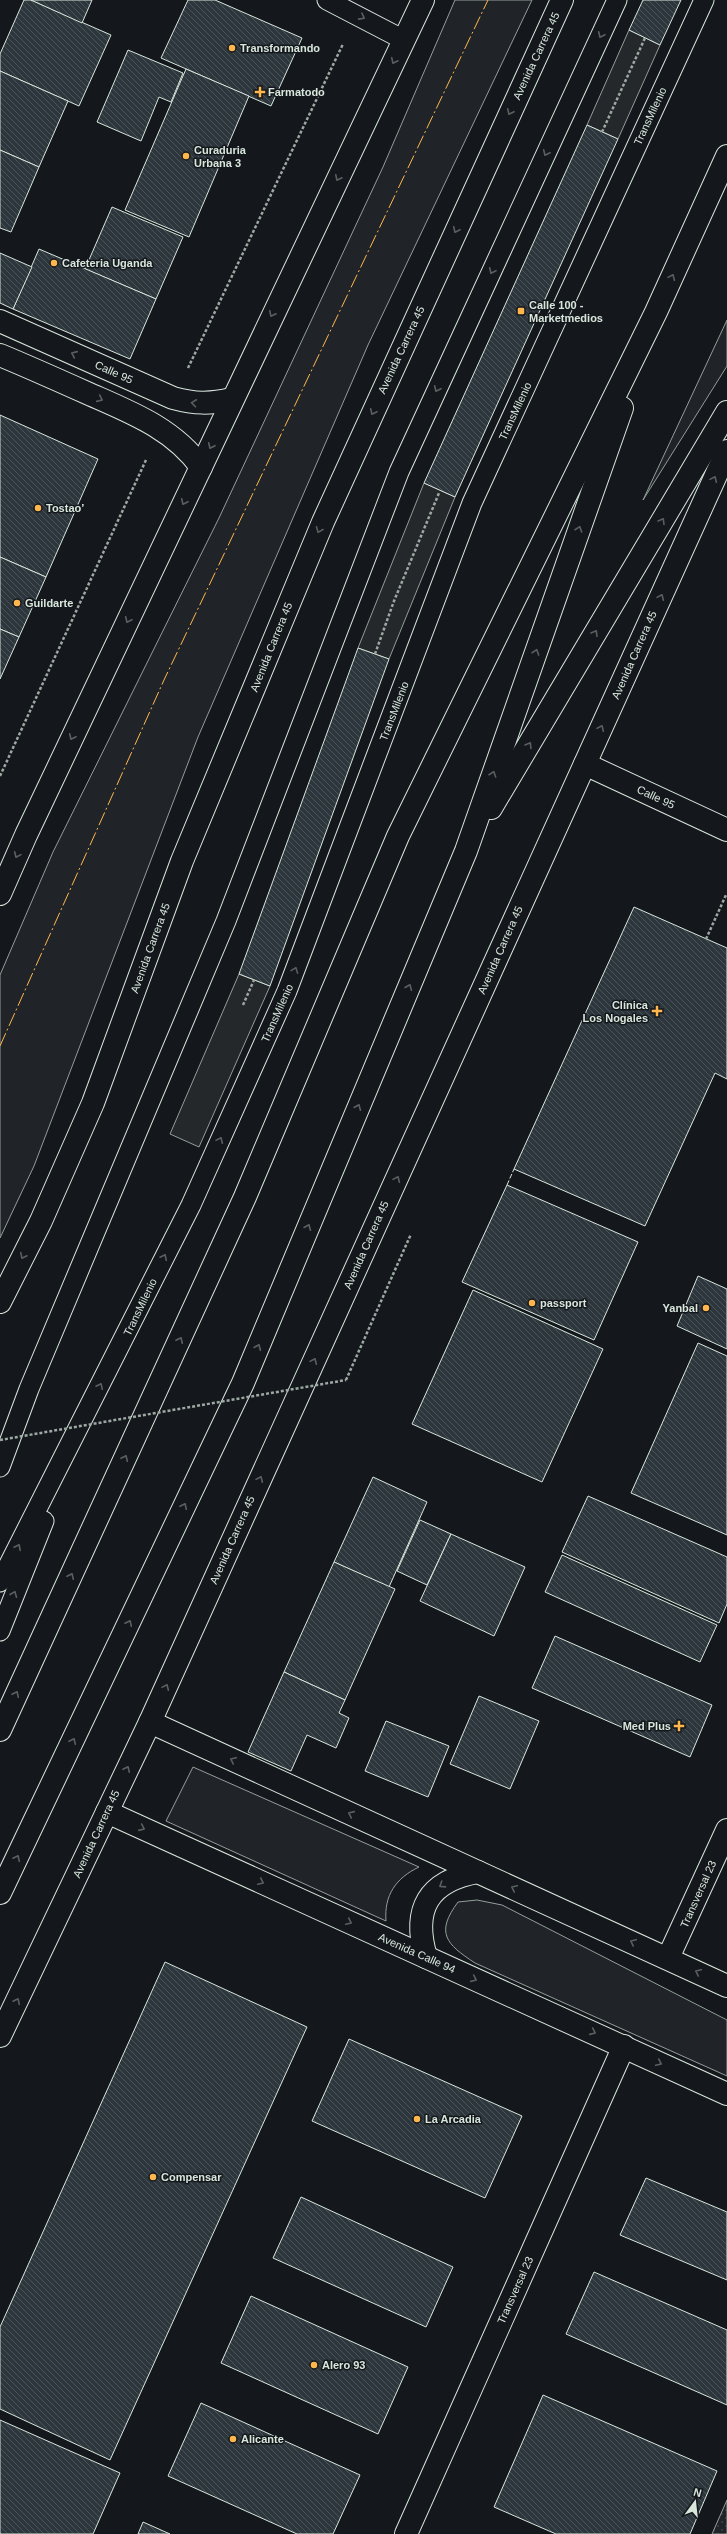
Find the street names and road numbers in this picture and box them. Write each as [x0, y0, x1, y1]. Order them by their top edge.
street label: Avenida Carrera 45 [510, 10, 562, 102]
street label: TransMilenio [631, 85, 669, 147]
street label: Avenida Carrera 45 [375, 304, 427, 396]
street label: Calle 95 [93, 358, 135, 386]
street label: TransMilenio [496, 380, 534, 442]
street label: Avenida Carrera 45 [248, 601, 294, 693]
street label: Avenida Carrera 45 [609, 609, 659, 701]
street label: TransMilenio [377, 680, 411, 742]
street label: Calle 95 [635, 783, 677, 811]
street label: Avenida Carrera 45 [128, 901, 172, 995]
street label: Avenida Carrera 45 [475, 904, 525, 996]
street label: TransMilenio [259, 982, 295, 1044]
street label: Avenida Carrera 45 [341, 1199, 391, 1291]
street label: TransMilenio [121, 1276, 159, 1338]
street label: Avenida Carrera 45 [207, 1494, 257, 1586]
street label: Avenida Carrera 45 [70, 1788, 122, 1880]
street label: Transversal 23 [678, 1859, 718, 1929]
street label: Avenida Calle 94 [377, 1931, 457, 1975]
street label: Transversal 23 [495, 2255, 535, 2325]

